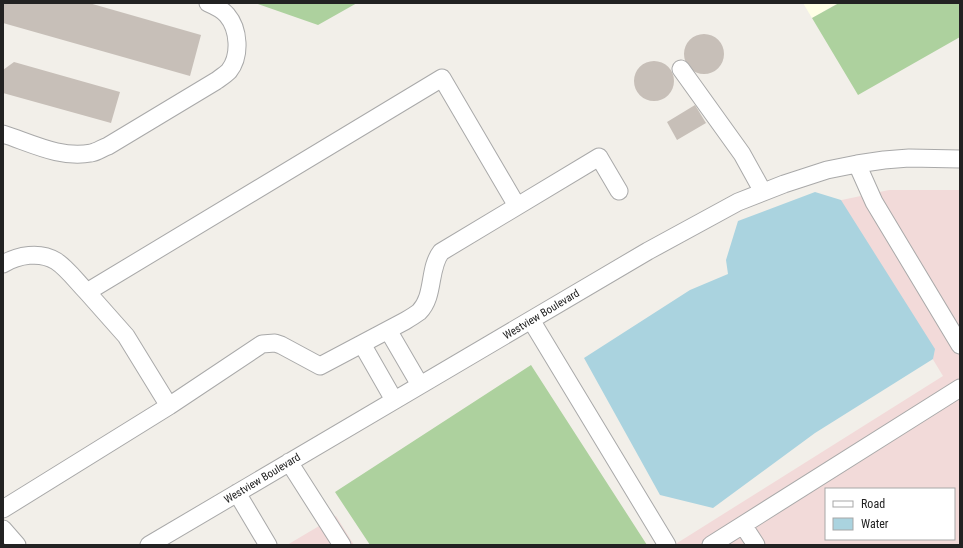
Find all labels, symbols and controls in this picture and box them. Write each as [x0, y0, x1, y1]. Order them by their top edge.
street label: Westview Boulevard [501, 287, 582, 342]
street label: Westview Boulevard [222, 451, 303, 506]
legend [825, 488, 955, 540]
text: Road [861, 497, 885, 511]
text: Water [861, 517, 889, 531]

